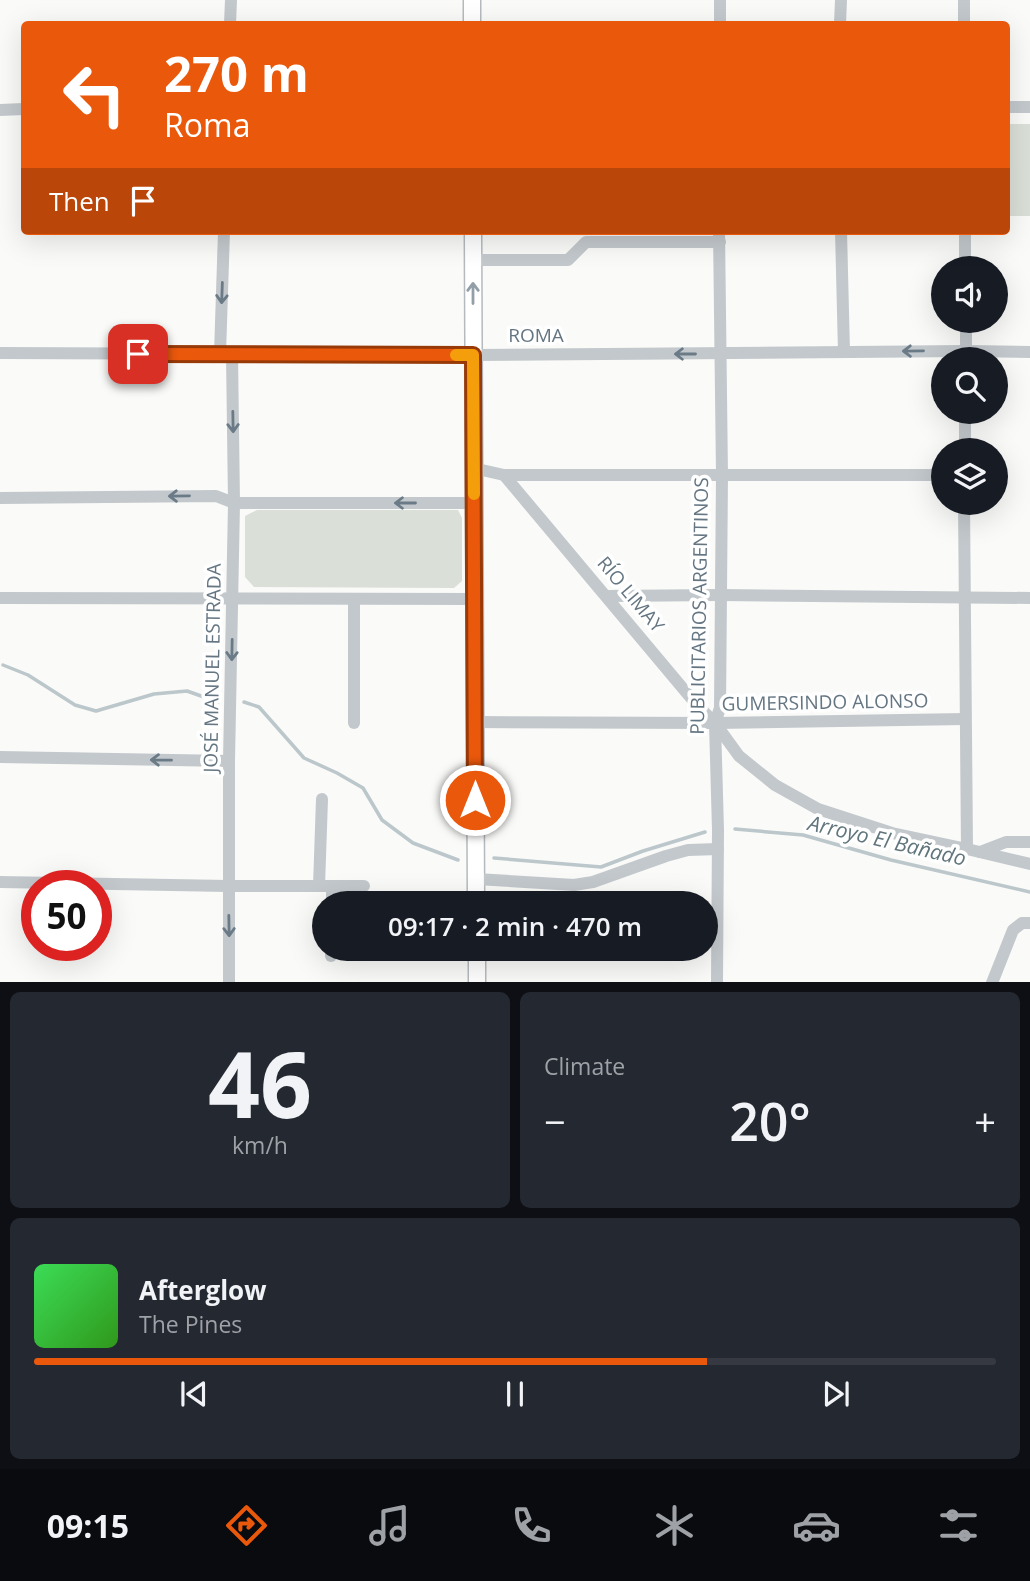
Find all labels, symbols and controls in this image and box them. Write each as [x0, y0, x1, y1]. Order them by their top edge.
text: 270 m [164, 40, 309, 106]
icon: left [49, 49, 140, 140]
text: Roma [164, 103, 250, 146]
icon: arrive [124, 182, 162, 220]
text: Then [49, 183, 110, 219]
map controls [931, 256, 1008, 515]
button: sound [931, 256, 1008, 333]
one-way arrow [216, 281, 229, 304]
one-way arrow [466, 282, 480, 305]
street label: ROMA [508, 322, 564, 348]
pin [108, 324, 168, 384]
icon: arrive [119, 335, 157, 373]
one-way arrow [902, 344, 925, 358]
one-way arrow [674, 347, 697, 361]
button: search [931, 347, 1008, 424]
one-way arrow [226, 411, 240, 434]
button: layers [931, 438, 1008, 515]
street label: PUBLICITARIOS ARGENTINOS [684, 477, 714, 735]
one-way arrow [168, 489, 191, 503]
one-way arrow [394, 496, 417, 510]
street label: RÍO LIMAY [592, 551, 671, 638]
street label: JOSÉ MANUEL ESTRADA [197, 563, 227, 775]
one-way arrow [225, 638, 238, 661]
street label: GUMERSINDO ALONSO [721, 687, 929, 717]
one-way arrow [149, 753, 172, 766]
position arrow [438, 763, 512, 837]
water label: Arroyo El Bañado [804, 808, 969, 872]
speed limit sign: 50 [21, 870, 112, 961]
text: 09:17 · 2 min · 470 m [388, 908, 642, 944]
one-way arrow [222, 914, 236, 937]
text: 46 [208, 1021, 312, 1145]
text: Climate [544, 1050, 625, 1082]
text: 20° [729, 1085, 811, 1156]
text: − [544, 1095, 566, 1147]
text: + [974, 1095, 996, 1147]
text: km/h [232, 1129, 288, 1161]
text: Afterglow [139, 1272, 266, 1308]
text: The Pines [139, 1308, 242, 1340]
icon: previous [175, 1375, 213, 1413]
icon: pause [496, 1375, 534, 1413]
icon: next [817, 1375, 855, 1413]
icon: directions [222, 1501, 271, 1550]
icon: music [365, 1501, 414, 1550]
icon: phone [507, 1501, 556, 1550]
icon: climate [650, 1501, 699, 1550]
icon: car [792, 1501, 841, 1550]
icon: filters [934, 1501, 983, 1550]
text: 09:15 [47, 1504, 129, 1547]

